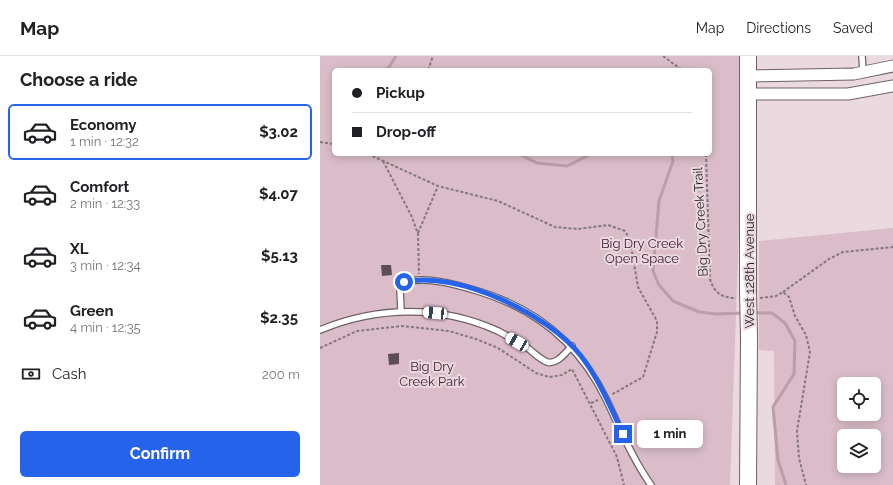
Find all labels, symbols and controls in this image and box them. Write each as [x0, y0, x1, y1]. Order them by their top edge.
text: Map [20, 17, 59, 39]
text: Map [696, 20, 724, 36]
text: Directions [746, 20, 811, 36]
text: Saved [833, 20, 873, 36]
text: Choose a ride [20, 69, 138, 90]
text: Pickup [376, 84, 425, 102]
icon: car [22, 114, 58, 150]
text: Economy [70, 116, 137, 134]
text: $3.02 [259, 123, 298, 141]
text: Drop-off [376, 123, 436, 141]
text: 1 min · 12:32 [70, 134, 139, 149]
street label: Big Dry Creek Trail [690, 166, 711, 277]
icon: car [22, 176, 58, 212]
text: Comfort [70, 178, 129, 196]
text: $4.07 [259, 185, 298, 203]
text: 2 min · 12:33 [70, 196, 140, 211]
street label: West 128th Avenue [742, 213, 757, 328]
park label: Big Dry Creek Open Space [601, 236, 683, 266]
icon: car [22, 238, 58, 274]
text: XL [70, 240, 88, 258]
text: $5.13 [261, 247, 298, 265]
text: 3 min · 12:34 [70, 258, 141, 273]
route start [395, 273, 413, 291]
icon: car [22, 300, 58, 336]
text: Green [70, 302, 114, 320]
car [423, 306, 447, 320]
text: $2.35 [260, 309, 298, 327]
text: 4 min · 12:35 [70, 320, 141, 335]
car [504, 331, 530, 353]
park label: Big Dry Creek Park [399, 359, 465, 389]
icon: cash [20, 363, 42, 385]
text: Cash [52, 365, 86, 383]
text: 200 m [262, 367, 300, 382]
map controls [837, 377, 881, 473]
button: locate [837, 377, 881, 421]
callout: 1 min [637, 420, 703, 448]
route end [614, 425, 632, 443]
text: 1 min [654, 426, 686, 441]
button: layers [837, 429, 881, 473]
button: Confirm [20, 431, 300, 477]

